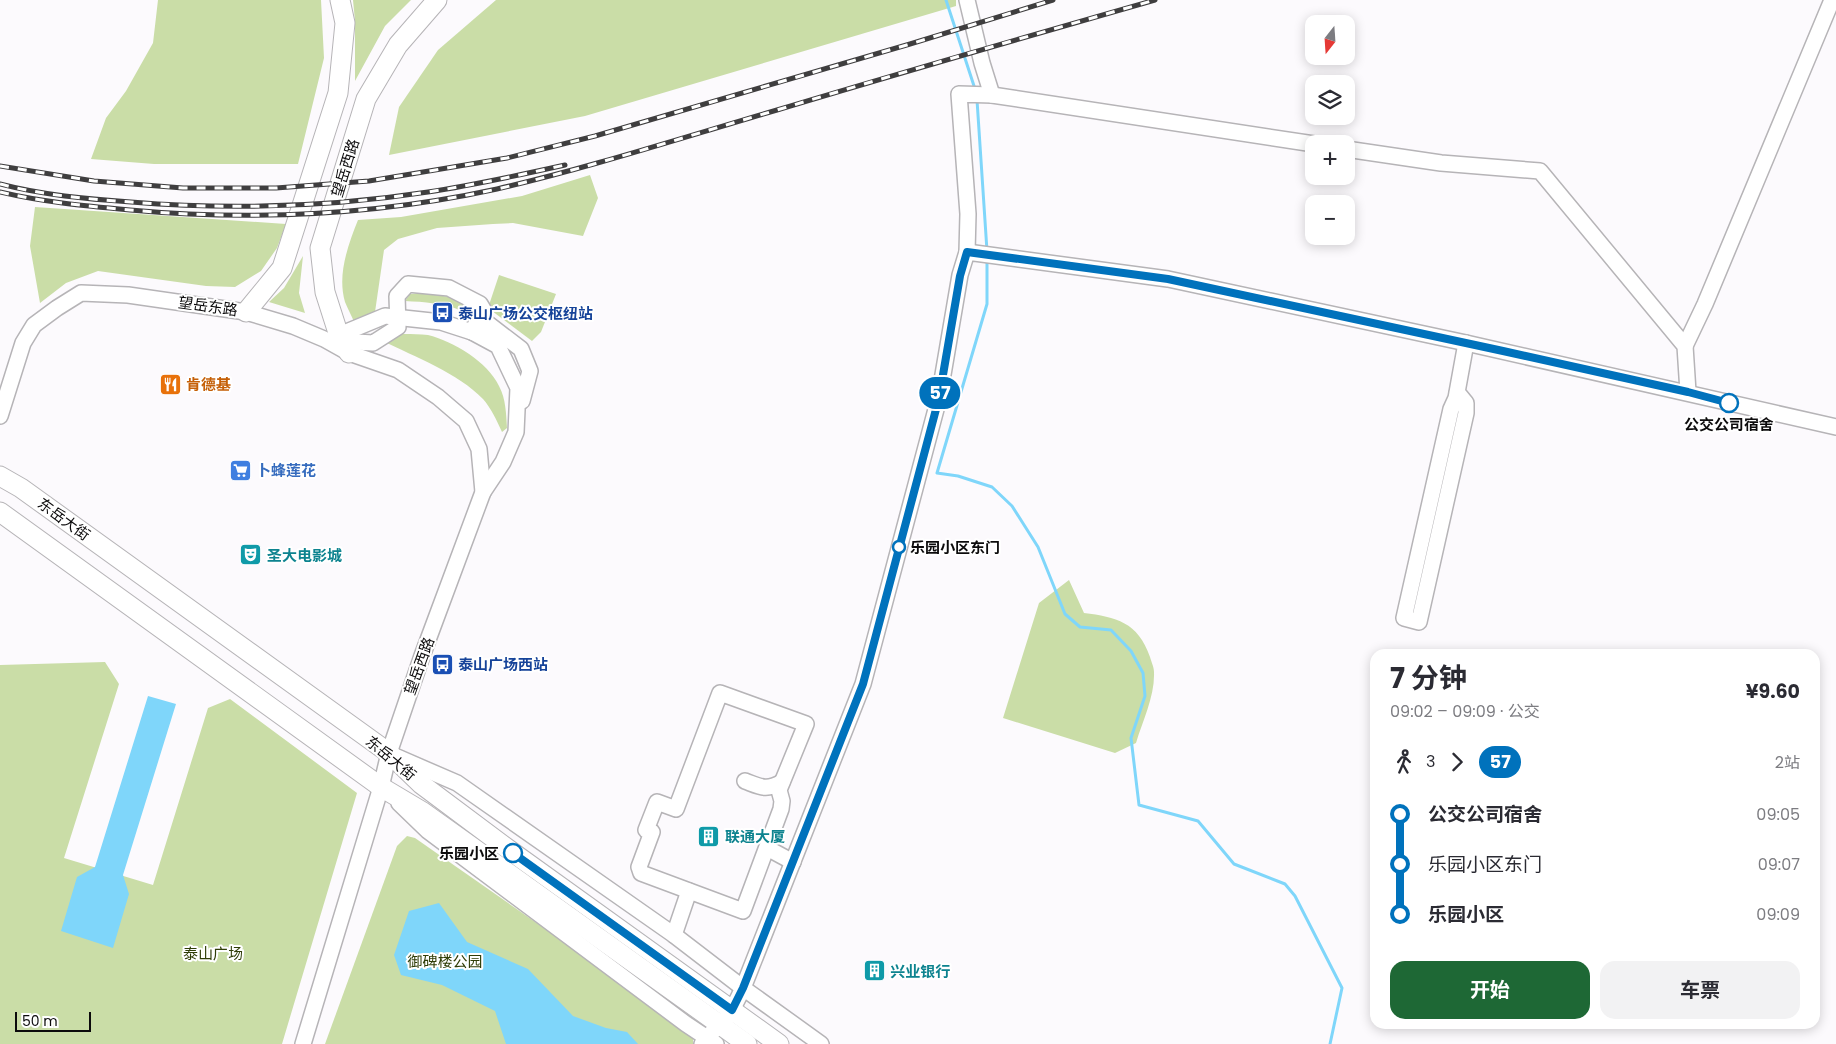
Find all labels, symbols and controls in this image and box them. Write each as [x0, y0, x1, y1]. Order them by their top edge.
north arrow [1305, 15, 1355, 65]
map controls [1305, 15, 1355, 245]
button: layers [1305, 75, 1355, 125]
button: + [1305, 135, 1355, 185]
street label: 望岳西路 [326, 136, 364, 200]
button: − [1305, 195, 1355, 245]
street label: 望岳东路 [177, 291, 239, 321]
bus stop icon: 泰山广场公交枢纽站 [430, 301, 454, 325]
place label: 泰山广场公交枢纽站 [458, 303, 593, 324]
restaurant icon: 肯德基 [158, 372, 182, 396]
place label: 肯德基 [186, 374, 231, 395]
line badge: 57 [918, 377, 962, 409]
text: 57 [929, 380, 951, 405]
marker: 公交公司宿舍 [1719, 393, 1739, 413]
place label: 公交公司宿舍 [1684, 414, 1774, 435]
supermarket icon: 卜蜂莲花 [228, 458, 252, 482]
place label: 卜蜂莲花 [256, 460, 316, 481]
street label: 东岳大街 [34, 493, 94, 545]
place label: 乐园小区东门 [910, 537, 1000, 558]
marker: 乐园小区东门 [892, 540, 906, 554]
theatre icon: 圣大电影城 [239, 543, 263, 567]
place label: 圣大电影城 [267, 545, 342, 566]
street label: 望岳西路 [399, 634, 439, 698]
bus stop icon: 泰山广场西站 [430, 652, 454, 676]
place label: 泰山广场西站 [458, 654, 548, 675]
text: 7 分钟 [1390, 659, 1467, 698]
text: ¥9.60 [1746, 678, 1800, 705]
text: 09:02 – 09:09 · 公交 [1390, 700, 1540, 723]
street label: 东岳大街 [361, 731, 421, 785]
icon: walk [1390, 748, 1418, 776]
icon: forward [1443, 748, 1471, 776]
text: 57 [1489, 749, 1511, 774]
text: 3 [1426, 750, 1435, 773]
text: 2站 [1775, 751, 1800, 774]
text: 公交公司宿舍 [1428, 801, 1542, 828]
text: 09:05 [1756, 803, 1800, 826]
building icon: 联通大厦 [697, 824, 721, 848]
place label: 联通大厦 [725, 826, 785, 847]
place label: 乐园小区 [439, 843, 499, 864]
marker: 乐园小区 [503, 843, 523, 863]
text: 乐园小区东门 [1428, 851, 1542, 878]
text: 09:07 [1758, 853, 1800, 876]
text: 乐园小区 [1428, 901, 1504, 928]
text: 09:09 [1756, 903, 1800, 926]
park label: 泰山广场 [183, 943, 243, 964]
park label: 御碑楼公园 [407, 951, 483, 972]
building icon: 兴业银行 [862, 959, 886, 983]
place label: 兴业银行 [890, 961, 950, 982]
button: 开始 [1390, 961, 1590, 1019]
button: 车票 [1600, 961, 1800, 1019]
scale bar [15, 1009, 91, 1032]
text: 50 m [22, 1011, 58, 1031]

